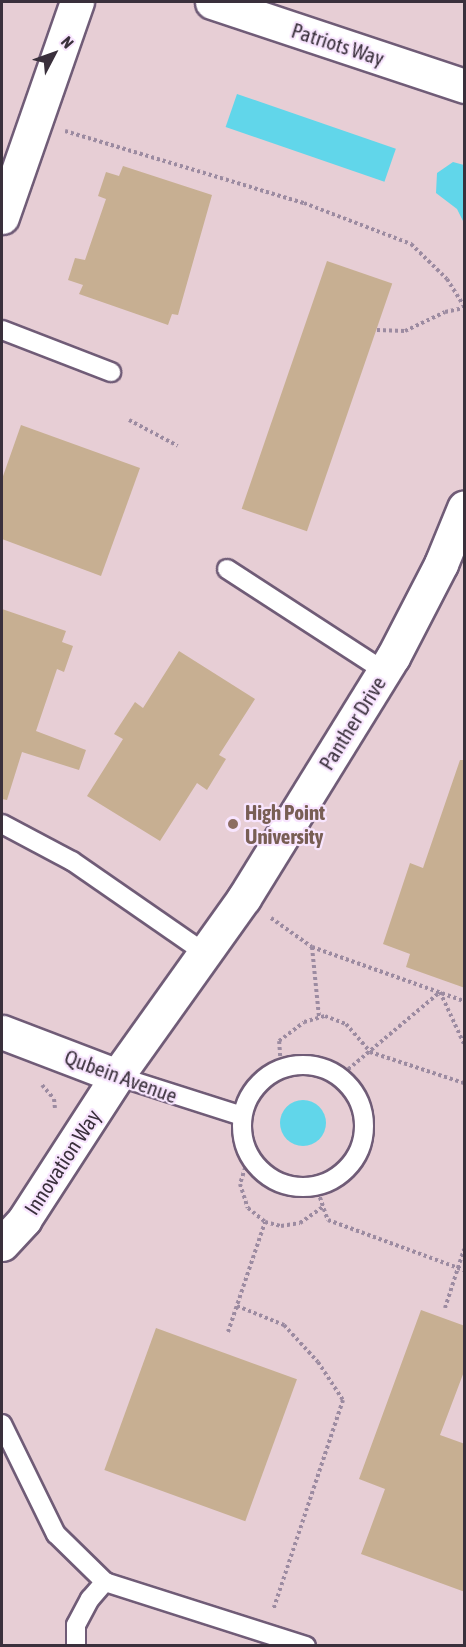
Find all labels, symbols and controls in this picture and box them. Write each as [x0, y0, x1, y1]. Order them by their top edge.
street label: Patriots Way [288, 17, 388, 71]
north arrow [24, 24, 84, 84]
text: N [58, 33, 77, 52]
street label: Panther Drive [313, 672, 391, 774]
place label: High Point University [245, 799, 325, 849]
marker: High Point University [226, 817, 240, 831]
street label: Qubein Avenue [61, 1044, 181, 1108]
street label: Innovation Way [19, 1105, 105, 1219]

